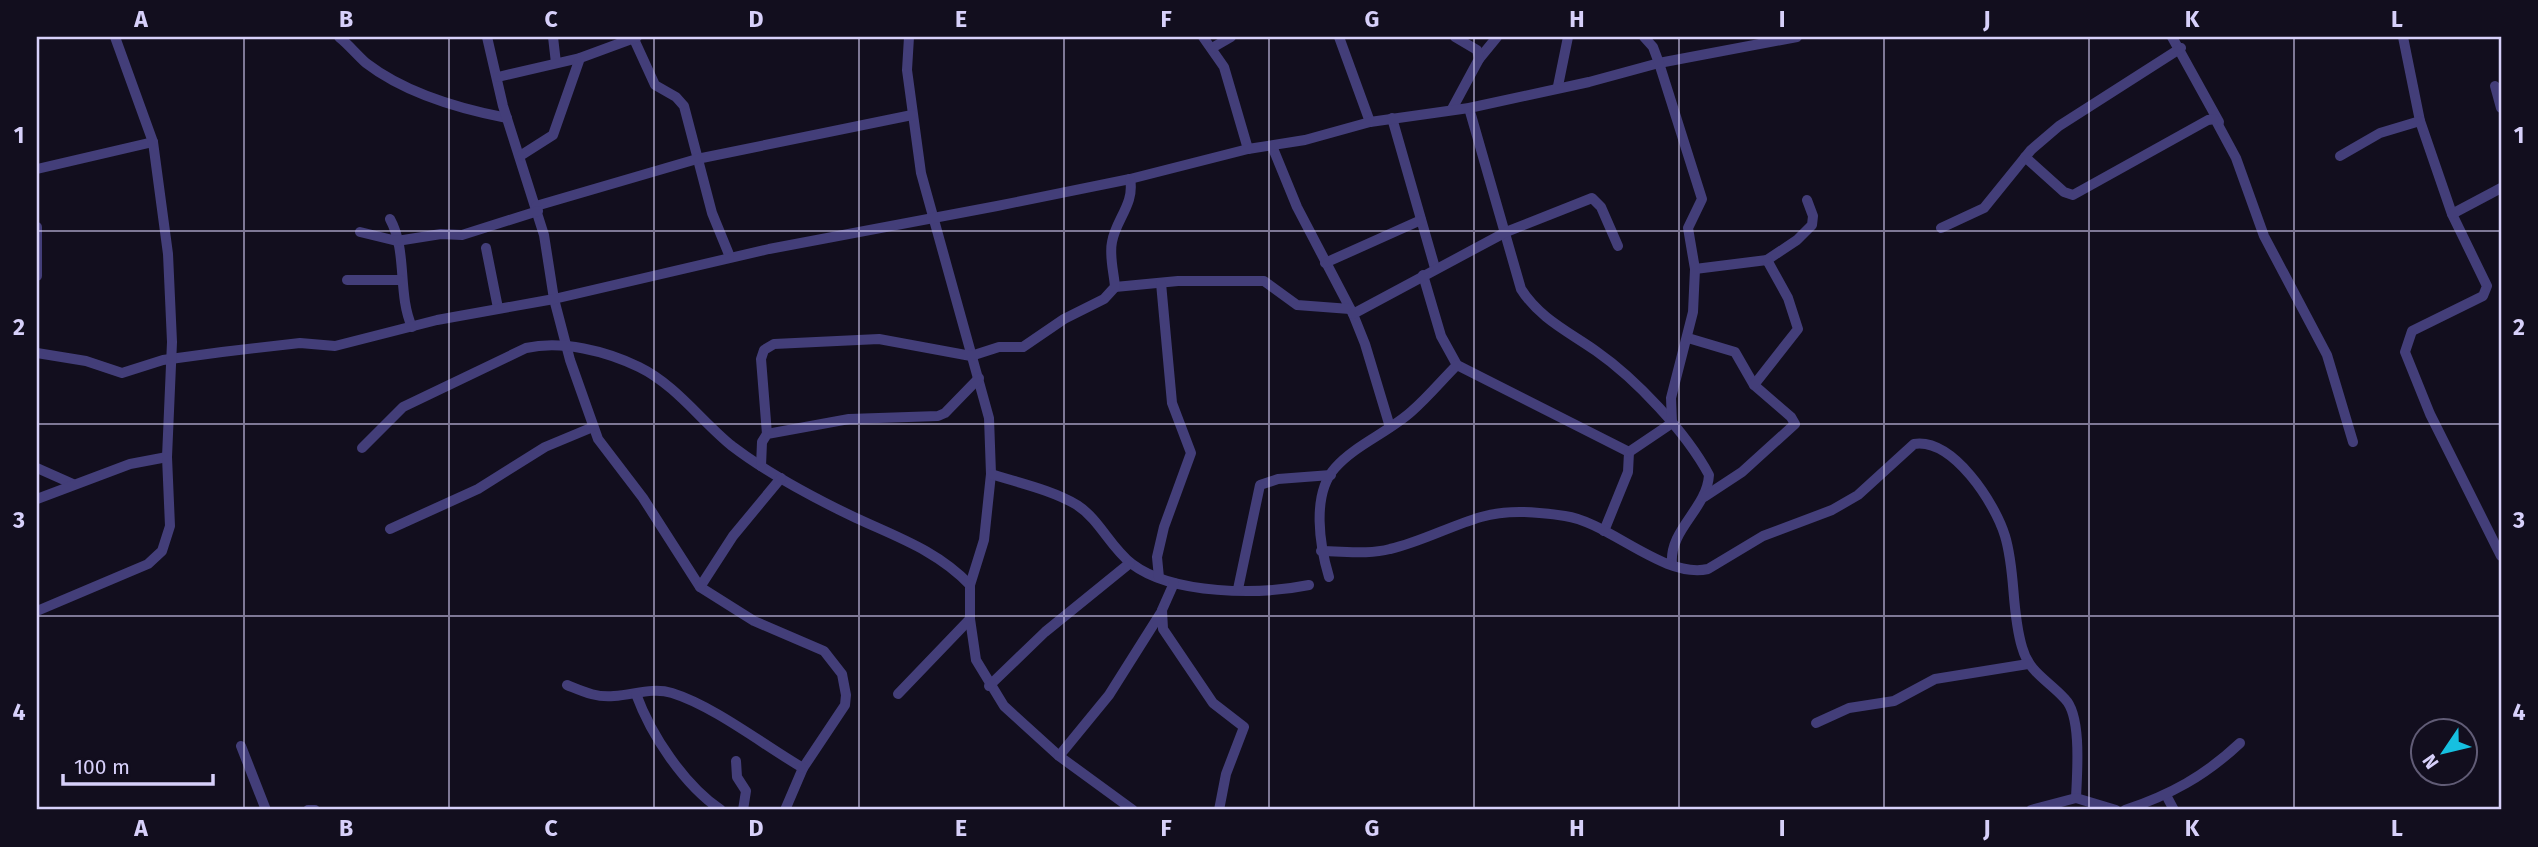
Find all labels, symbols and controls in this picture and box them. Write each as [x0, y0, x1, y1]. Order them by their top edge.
text: A [133, 5, 148, 33]
text: B [339, 5, 353, 33]
text: C [544, 5, 558, 33]
text: D [749, 5, 764, 33]
text: E [955, 5, 967, 33]
text: F [1160, 5, 1172, 33]
text: G [1365, 5, 1379, 33]
text: H [1569, 5, 1585, 33]
text: I [1779, 5, 1785, 33]
text: J [1982, 5, 1991, 33]
text: K [2185, 5, 2200, 33]
text: L [2391, 5, 2403, 33]
text: 1 [14, 121, 24, 149]
text: 1 [2514, 121, 2524, 149]
text: 2 [13, 313, 25, 341]
text: 2 [2513, 313, 2525, 341]
text: 3 [12, 506, 25, 534]
text: 3 [2512, 506, 2525, 534]
text: 4 [13, 698, 26, 726]
text: 4 [2513, 698, 2526, 726]
north arrow [2408, 718, 2478, 788]
scale bar [63, 742, 214, 786]
text: N [2417, 750, 2444, 773]
text: 100 m [74, 754, 130, 780]
text: A [133, 814, 148, 842]
text: B [339, 814, 353, 842]
text: C [544, 814, 558, 842]
text: D [749, 814, 764, 842]
text: E [955, 814, 967, 842]
text: F [1160, 814, 1172, 842]
text: G [1365, 814, 1379, 842]
text: H [1569, 814, 1585, 842]
text: I [1779, 814, 1785, 842]
text: J [1982, 814, 1991, 842]
text: K [2185, 814, 2200, 842]
text: L [2391, 814, 2403, 842]

